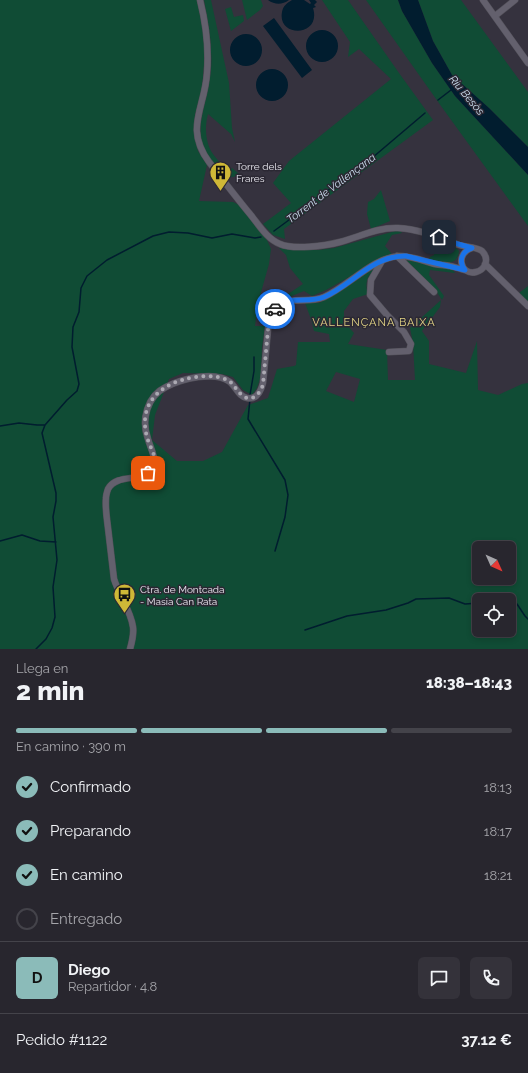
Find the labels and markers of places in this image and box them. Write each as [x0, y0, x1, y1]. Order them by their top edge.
building icon: Torre dels Frares [207, 159, 233, 192]
place label: Torre dels Frares [236, 161, 282, 184]
pin [422, 220, 456, 254]
pin [131, 456, 165, 490]
bus stop icon: Ctra. de Montcada - Masia Can Rata [112, 582, 138, 615]
place label: Ctra. de Montcada - Masia Can Rata [140, 584, 225, 607]

